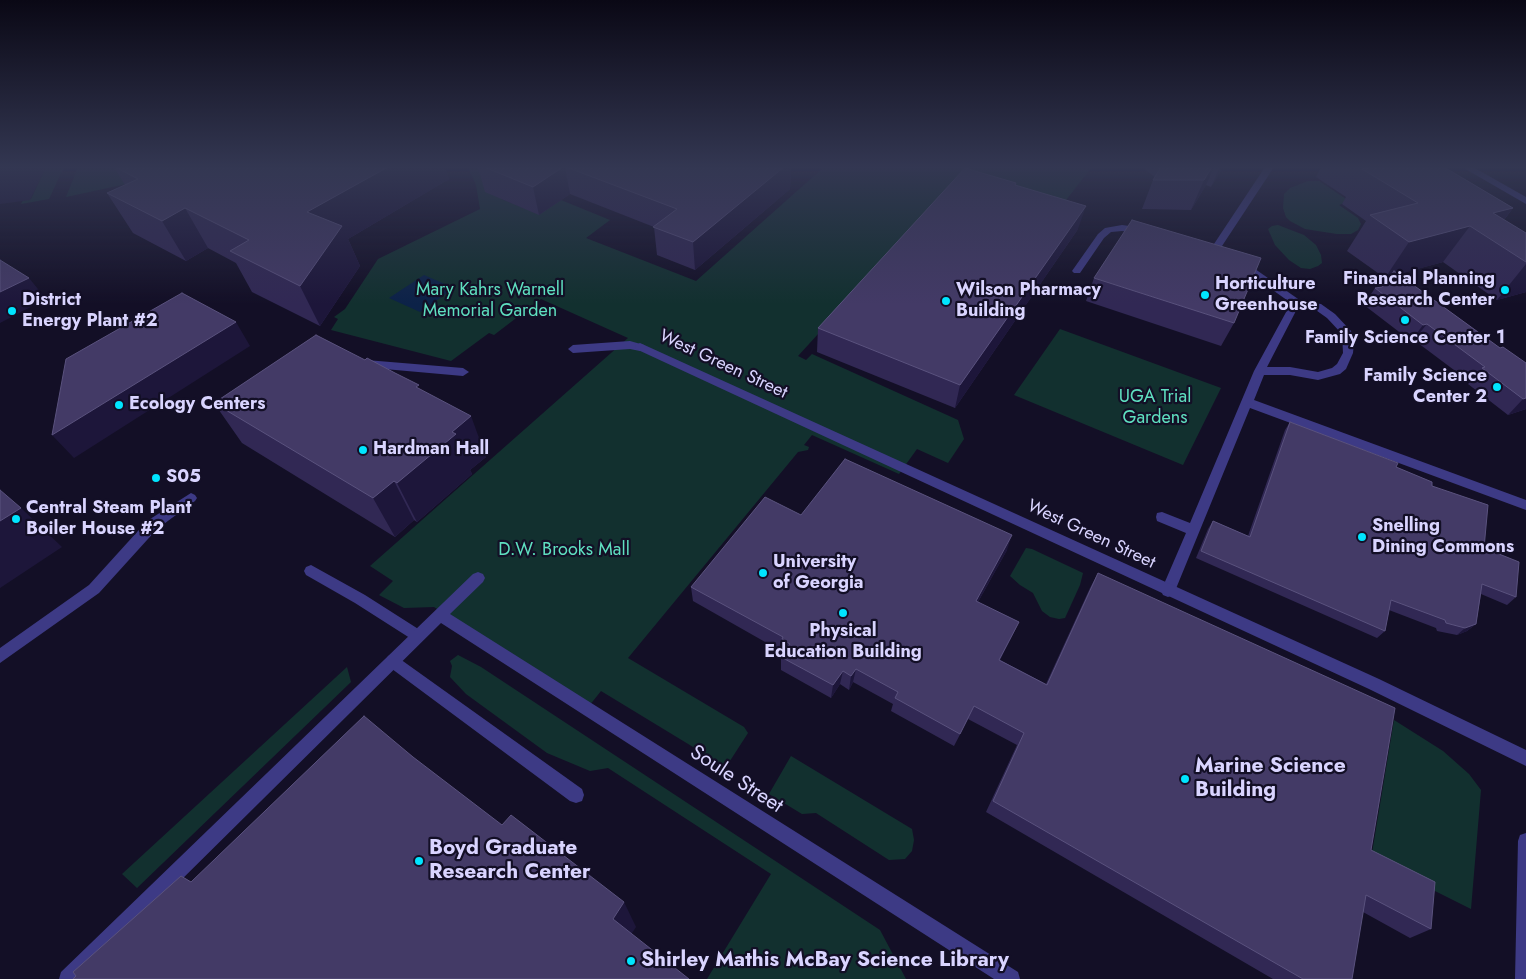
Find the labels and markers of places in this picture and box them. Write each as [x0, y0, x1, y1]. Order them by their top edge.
place label: Financial Planning Research Center [1343, 269, 1495, 312]
place label: Horticulture Greenhouse [1215, 274, 1317, 316]
place label: Wilson Pharmacy Building [956, 280, 1101, 322]
marker: Financial Planning Research Center [1499, 284, 1511, 296]
marker: Horticulture Greenhouse [1199, 289, 1211, 301]
place label: District Energy Plant #2 [22, 290, 157, 332]
marker: Wilson Pharmacy Building [940, 295, 952, 307]
marker: District Energy Plant #2 [6, 305, 18, 317]
marker: Family Science Center 1 [1399, 314, 1411, 326]
place label: Family Science Center 1 [1305, 328, 1505, 350]
place label: Family Science Center 2 [1364, 366, 1487, 408]
marker: Family Science Center 2 [1491, 381, 1503, 393]
place label: Ecology Centers [129, 394, 266, 416]
marker: Ecology Centers [113, 399, 125, 411]
place label: Hardman Hall [373, 439, 489, 461]
marker: Hardman Hall [357, 444, 369, 456]
place label: S05 [166, 467, 201, 489]
marker: S05 [150, 472, 162, 484]
place label: Central Steam Plant Boiler House #2 [26, 498, 191, 540]
marker: Central Steam Plant Boiler House #2 [10, 513, 22, 525]
place label: Snelling Dining Commons [1372, 516, 1514, 558]
marker: Snelling Dining Commons [1356, 531, 1368, 543]
place label: University of Georgia [773, 552, 864, 594]
marker: University of Georgia [757, 567, 769, 579]
marker: Physical Education Building [837, 607, 849, 619]
place label: Physical Education Building [764, 621, 922, 664]
place label: Marine Science Building [1195, 754, 1346, 804]
marker: Marine Science Building [1179, 773, 1191, 785]
place label: Boyd Graduate Research Center [429, 836, 591, 886]
marker: Boyd Graduate Research Center [413, 855, 425, 867]
place label: Shirley Mathis McBay Science Library [641, 948, 1009, 974]
marker: Shirley Mathis McBay Science Library [625, 955, 637, 967]

